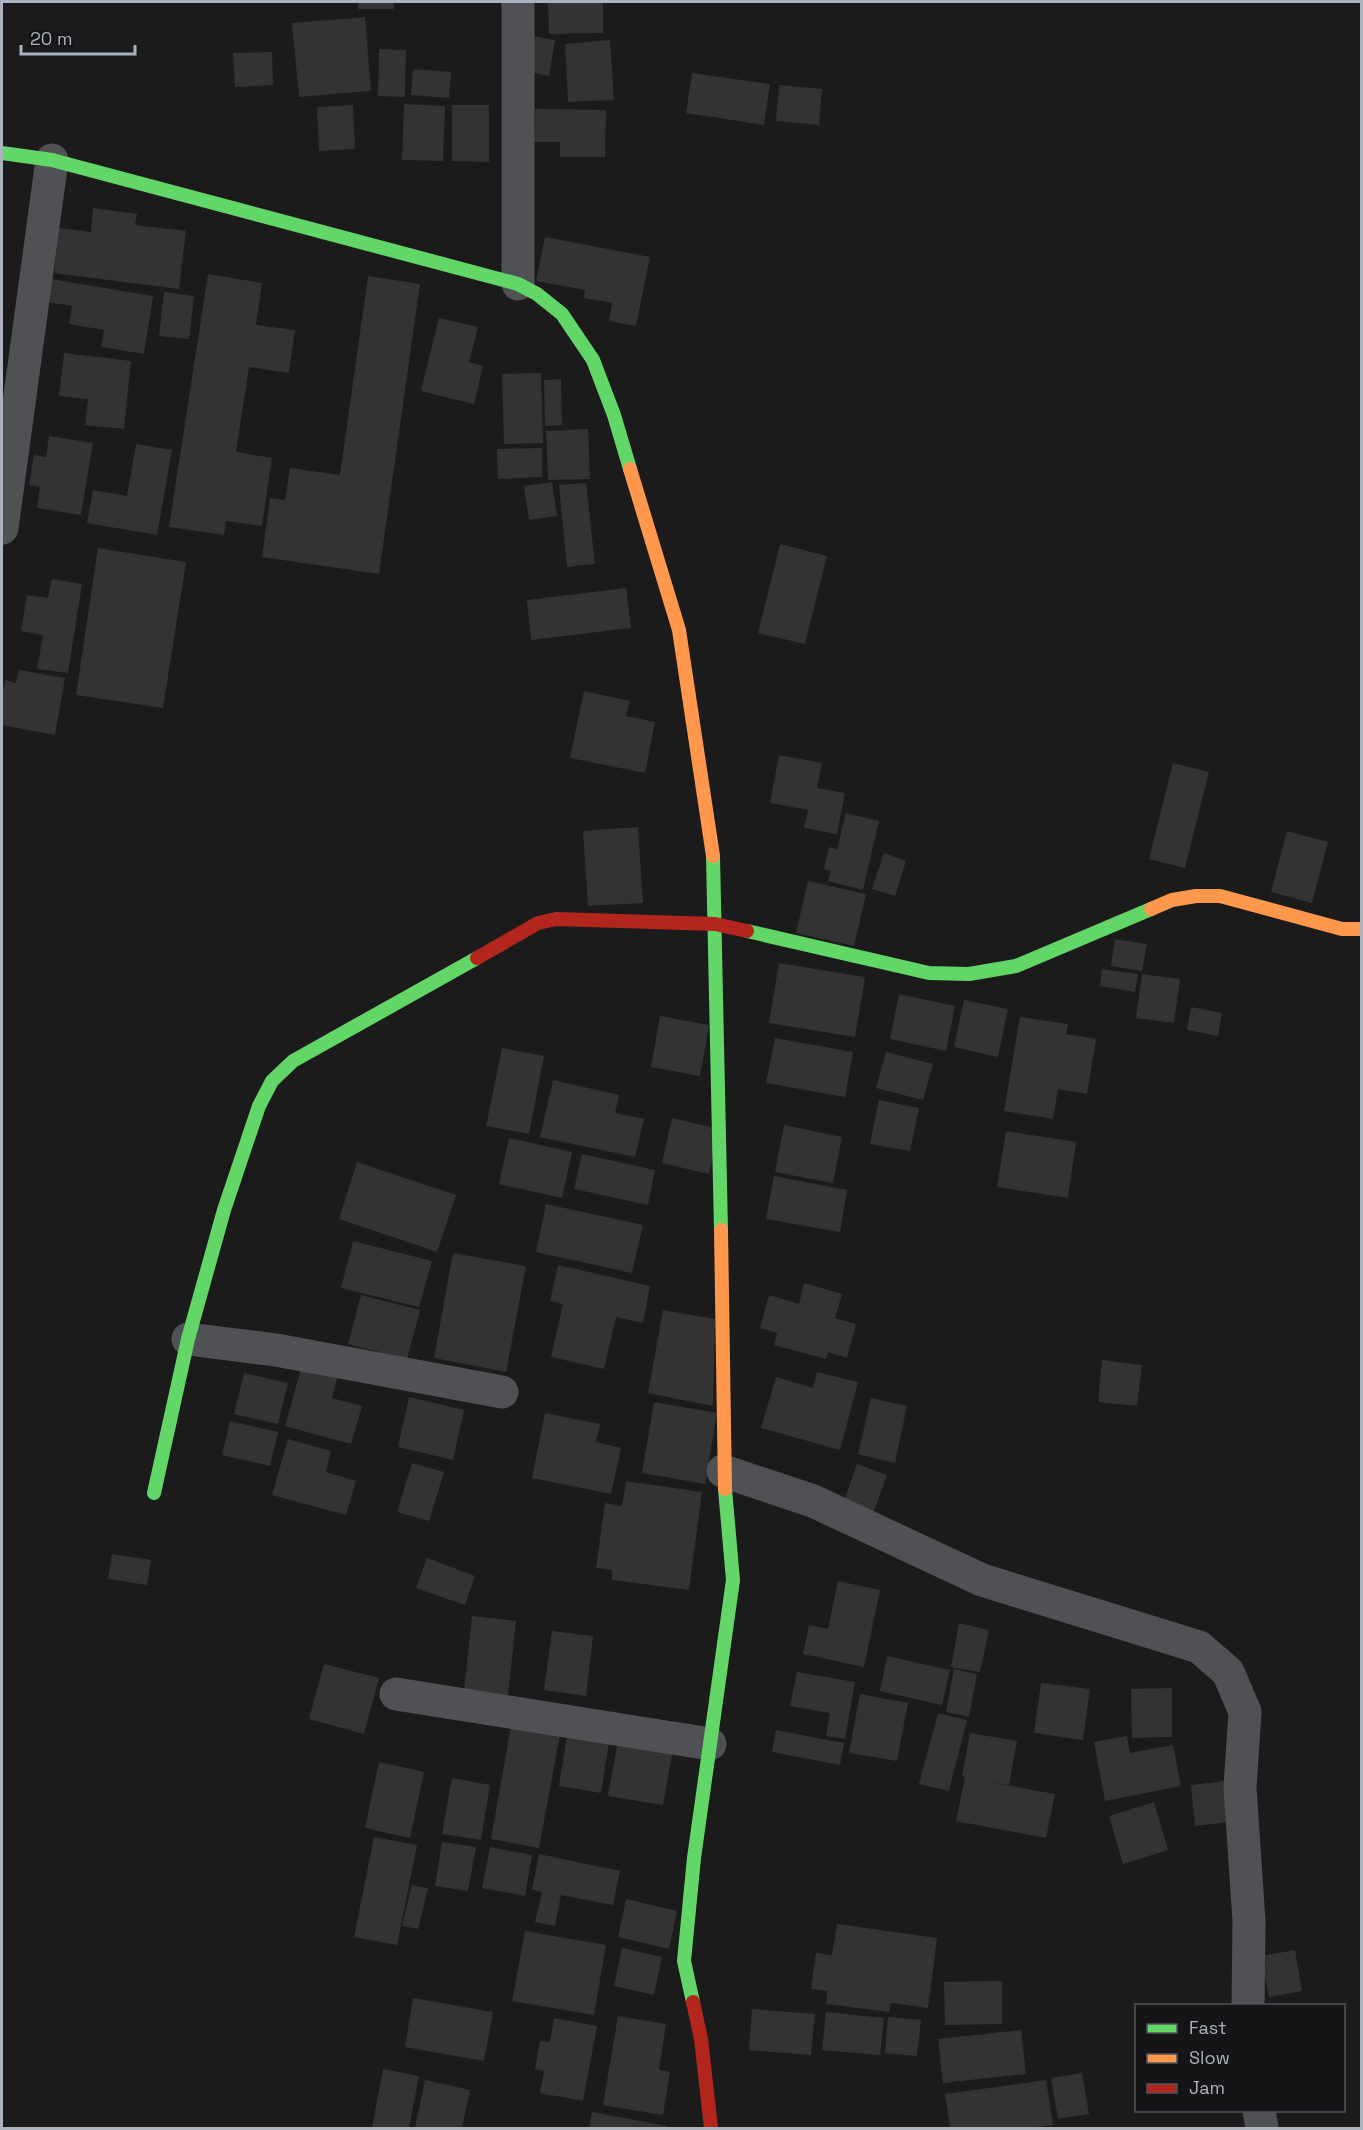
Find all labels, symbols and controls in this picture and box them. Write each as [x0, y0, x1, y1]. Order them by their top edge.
scale bar [21, 18, 135, 56]
text: 20 m [30, 27, 73, 50]
legend [1135, 2004, 1345, 2112]
text: Fast [1189, 2016, 1226, 2039]
text: Slow [1189, 2046, 1230, 2069]
text: Jam [1189, 2076, 1225, 2099]

